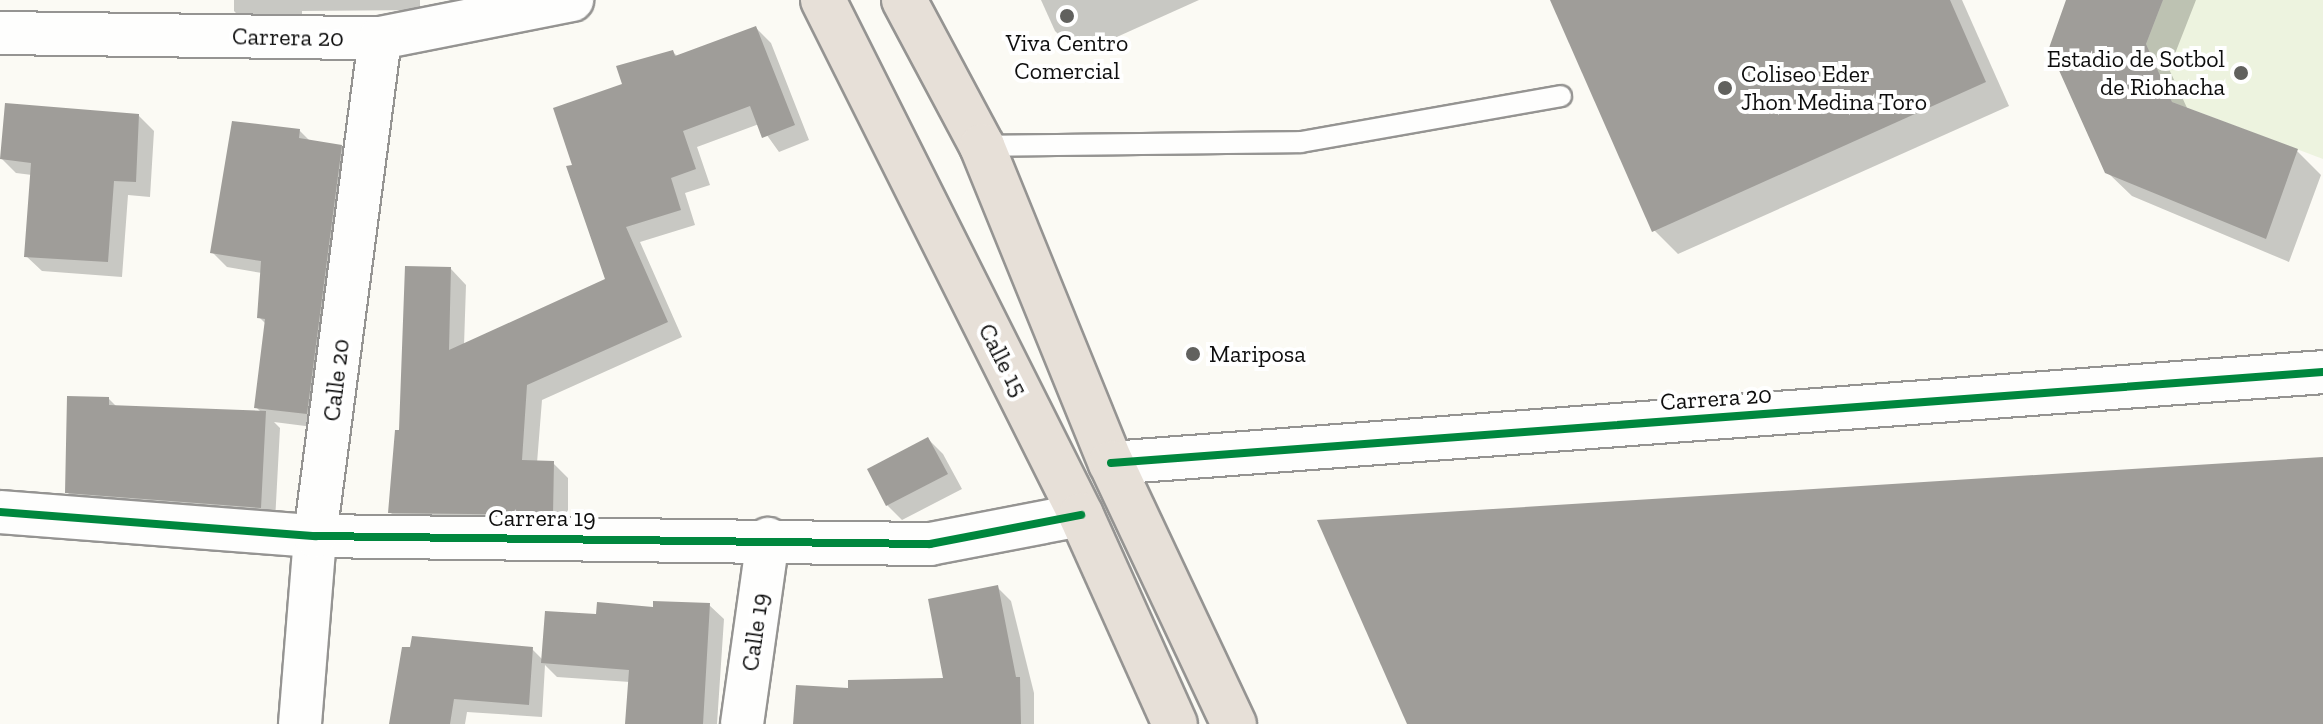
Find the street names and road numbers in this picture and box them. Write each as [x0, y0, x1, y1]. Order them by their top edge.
street label: Carrera 20 [232, 22, 344, 52]
street label: Calle 15 [972, 319, 1034, 401]
street label: Calle 20 [317, 337, 355, 423]
street label: Carrera 20 [1659, 380, 1773, 416]
street label: Carrera 19 [488, 504, 596, 532]
street label: Calle 19 [735, 591, 775, 673]

